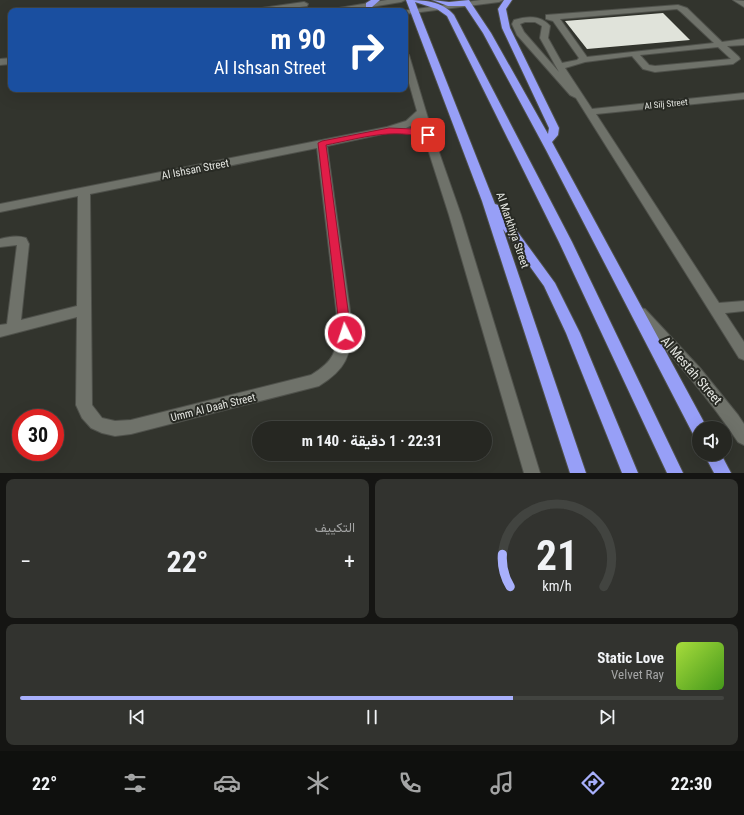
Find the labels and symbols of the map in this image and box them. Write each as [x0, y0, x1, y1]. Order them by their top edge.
street label: Al Silj Street [644, 97, 688, 111]
pin [411, 118, 445, 152]
street label: Al Ishsan Street [160, 157, 230, 182]
street label: Al Markhiya Street [493, 191, 532, 270]
position arrow [324, 312, 366, 354]
street label: Al Mestah Street [658, 333, 725, 407]
street label: Umm Al Daah Street [169, 391, 257, 424]
speed limit sign: 30 [12, 409, 64, 461]

